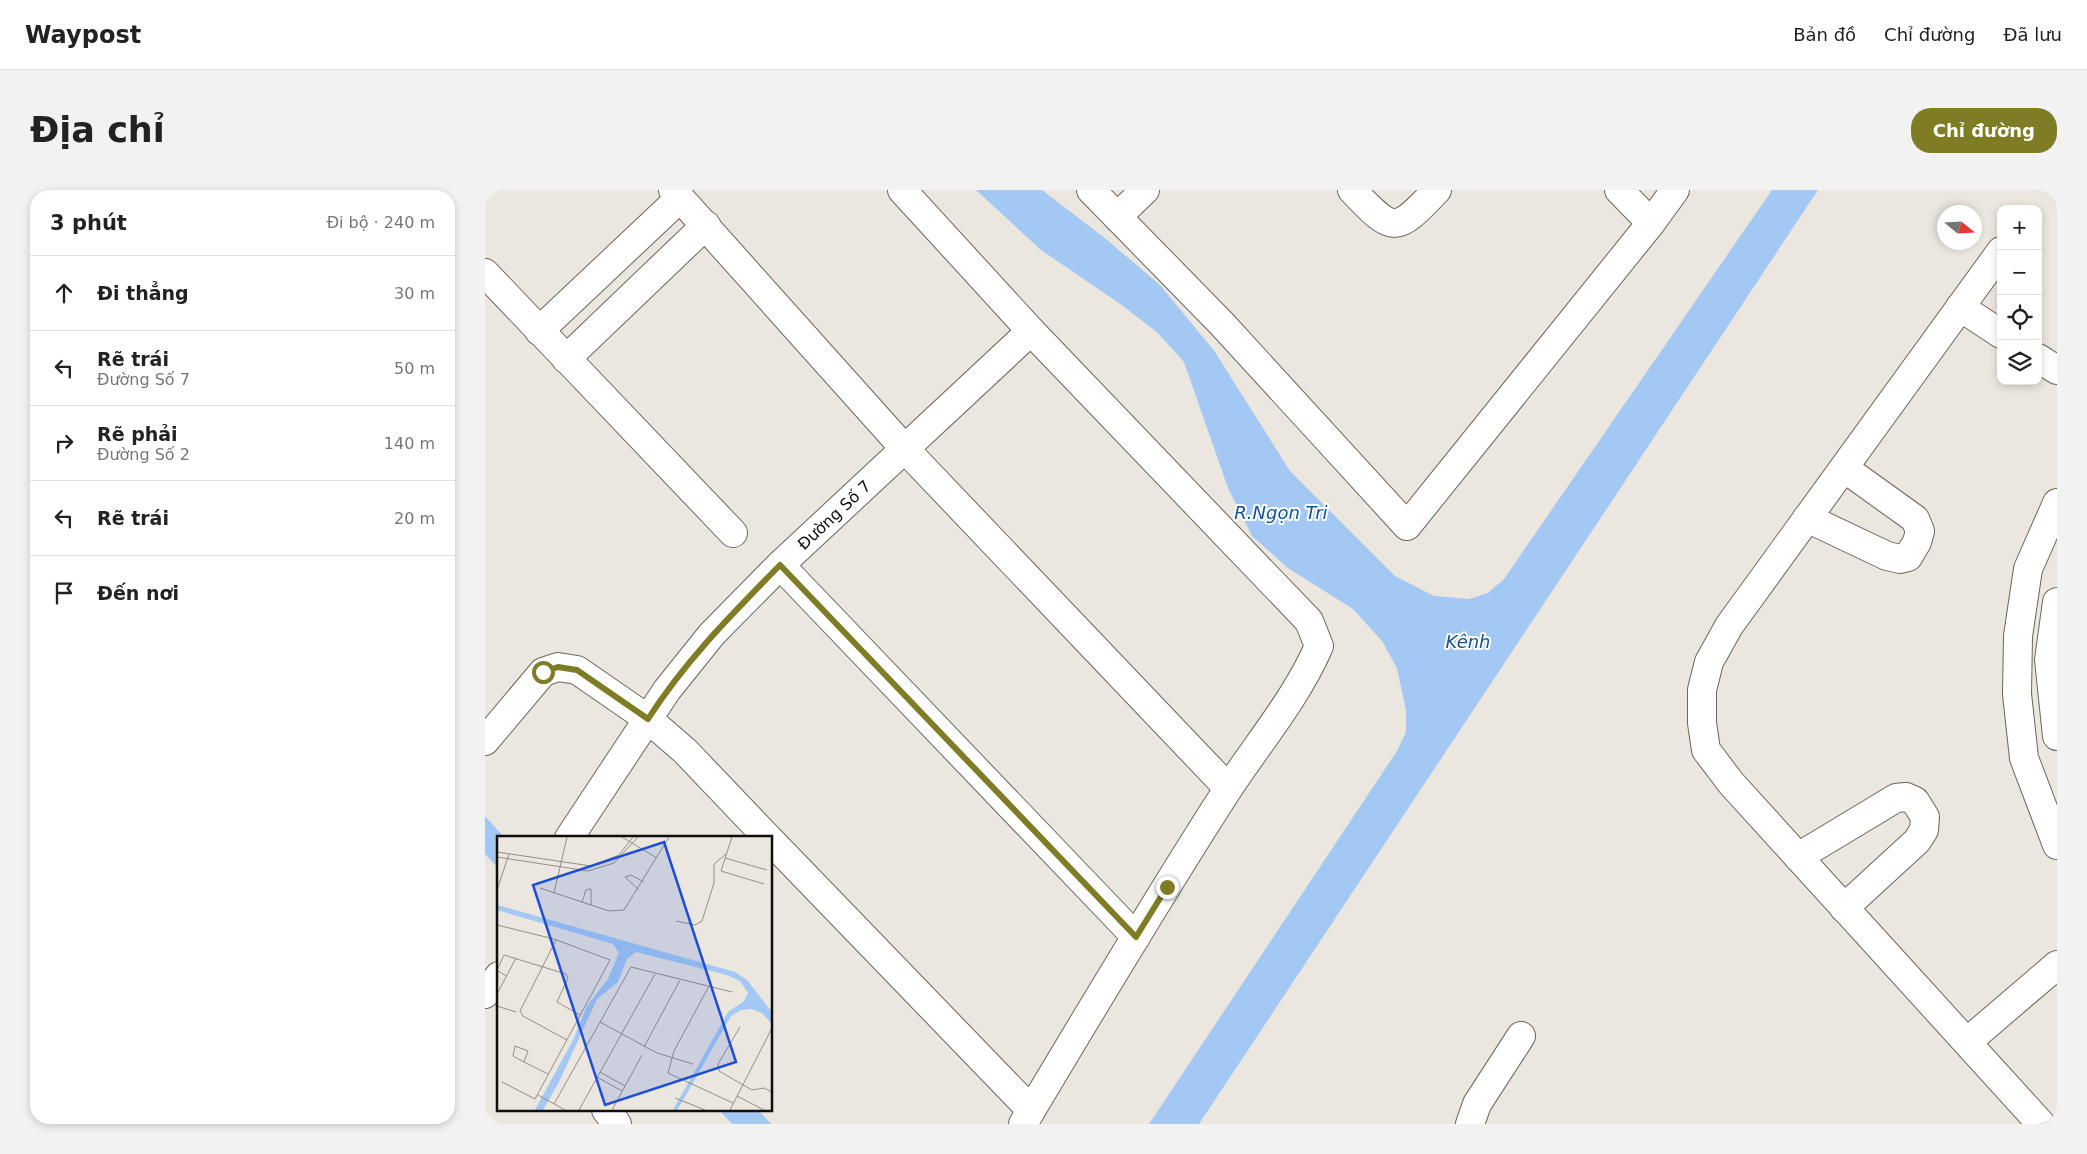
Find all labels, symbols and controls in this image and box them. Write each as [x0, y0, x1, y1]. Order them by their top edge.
text: Waypost [25, 21, 141, 49]
text: Bản đồ [1793, 24, 1856, 45]
text: Chỉ đường [1884, 24, 1975, 45]
text: Đã lưu [2003, 24, 2062, 45]
button: Chỉ đường [1911, 108, 2057, 153]
text: Địa chỉ [30, 110, 165, 150]
north arrow [1937, 205, 1982, 250]
map controls [1997, 205, 2042, 385]
button: + [1997, 205, 2042, 250]
text: 3 phút [50, 211, 127, 235]
text: Đi bộ · 240 m [327, 213, 435, 232]
button: − [1997, 250, 2042, 295]
icon: ahead [50, 279, 78, 307]
text: Đi thẳng [97, 282, 189, 304]
text: 30 m [394, 284, 435, 303]
button: locate [1997, 295, 2042, 340]
button: layers [1997, 340, 2042, 385]
text: Rẽ trái [97, 348, 169, 370]
icon: left [50, 354, 78, 382]
text: 50 m [394, 359, 435, 378]
text: Đường Số 7 [97, 370, 190, 389]
text: Rẽ phải [97, 423, 178, 445]
icon: right [50, 429, 78, 457]
text: 140 m [384, 434, 435, 453]
text: Đường Số 2 [97, 445, 190, 464]
street label: Đường Số 7 [794, 476, 875, 554]
water label: R.Ngọn Tri [1234, 502, 1328, 523]
icon: left [50, 504, 78, 532]
text: Rẽ trái [97, 507, 169, 529]
text: 20 m [394, 509, 435, 528]
icon: arrive [50, 579, 78, 607]
text: Đến nơi [97, 582, 179, 604]
water label: Kênh [1445, 631, 1491, 652]
route start [532, 661, 555, 684]
inset map [497, 836, 773, 1112]
route end [1156, 876, 1179, 899]

